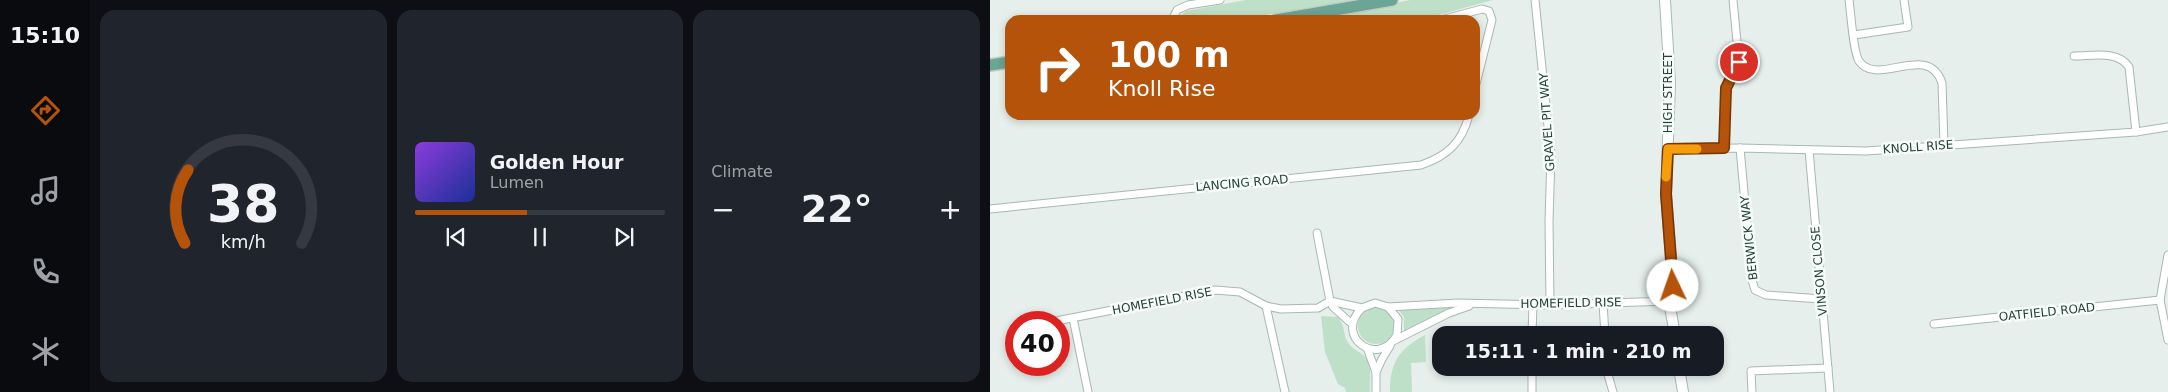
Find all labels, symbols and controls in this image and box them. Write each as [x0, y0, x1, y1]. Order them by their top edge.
text: 15:10 [10, 23, 80, 48]
icon: right [1025, 35, 1090, 100]
text: 100 m [1108, 35, 1230, 75]
pin [1718, 41, 1760, 83]
icon: arrive [1725, 48, 1753, 76]
street label: HIGH STREET [1661, 52, 1675, 133]
street label: GRAVEL PIT WAY [1537, 72, 1557, 172]
text: Knoll Rise [1108, 76, 1215, 101]
icon: directions [28, 93, 63, 128]
street label: KNOLL RISE [1882, 138, 1954, 156]
text: Golden Hour [490, 151, 623, 173]
text: Climate [711, 162, 773, 181]
street label: LANCING ROAD [1195, 172, 1289, 194]
icon: music [28, 173, 63, 208]
text: Lumen [490, 173, 544, 192]
text: 38 [207, 174, 280, 234]
text: 22° [801, 187, 873, 231]
text: − [711, 193, 735, 226]
text: + [939, 193, 962, 226]
street label: BERWICK WAY [1738, 194, 1760, 281]
icon: previous [442, 223, 470, 251]
icon: pause [526, 223, 554, 251]
icon: next [610, 223, 638, 251]
street label: VINSON CLOSE [1808, 226, 1830, 316]
text: km/h [221, 231, 266, 252]
icon: phone [28, 254, 63, 289]
position arrow [1646, 259, 1698, 311]
street label: HOMEFIELD RISE [1111, 284, 1213, 318]
street label: HOMEFIELD RISE [1520, 295, 1622, 311]
street label: OATFIELD ROAD [1998, 300, 2096, 324]
speed limit sign: 40 [1005, 311, 1070, 376]
icon: climate [28, 334, 63, 369]
text: 15:11 · 1 min · 210 m [1464, 340, 1692, 362]

